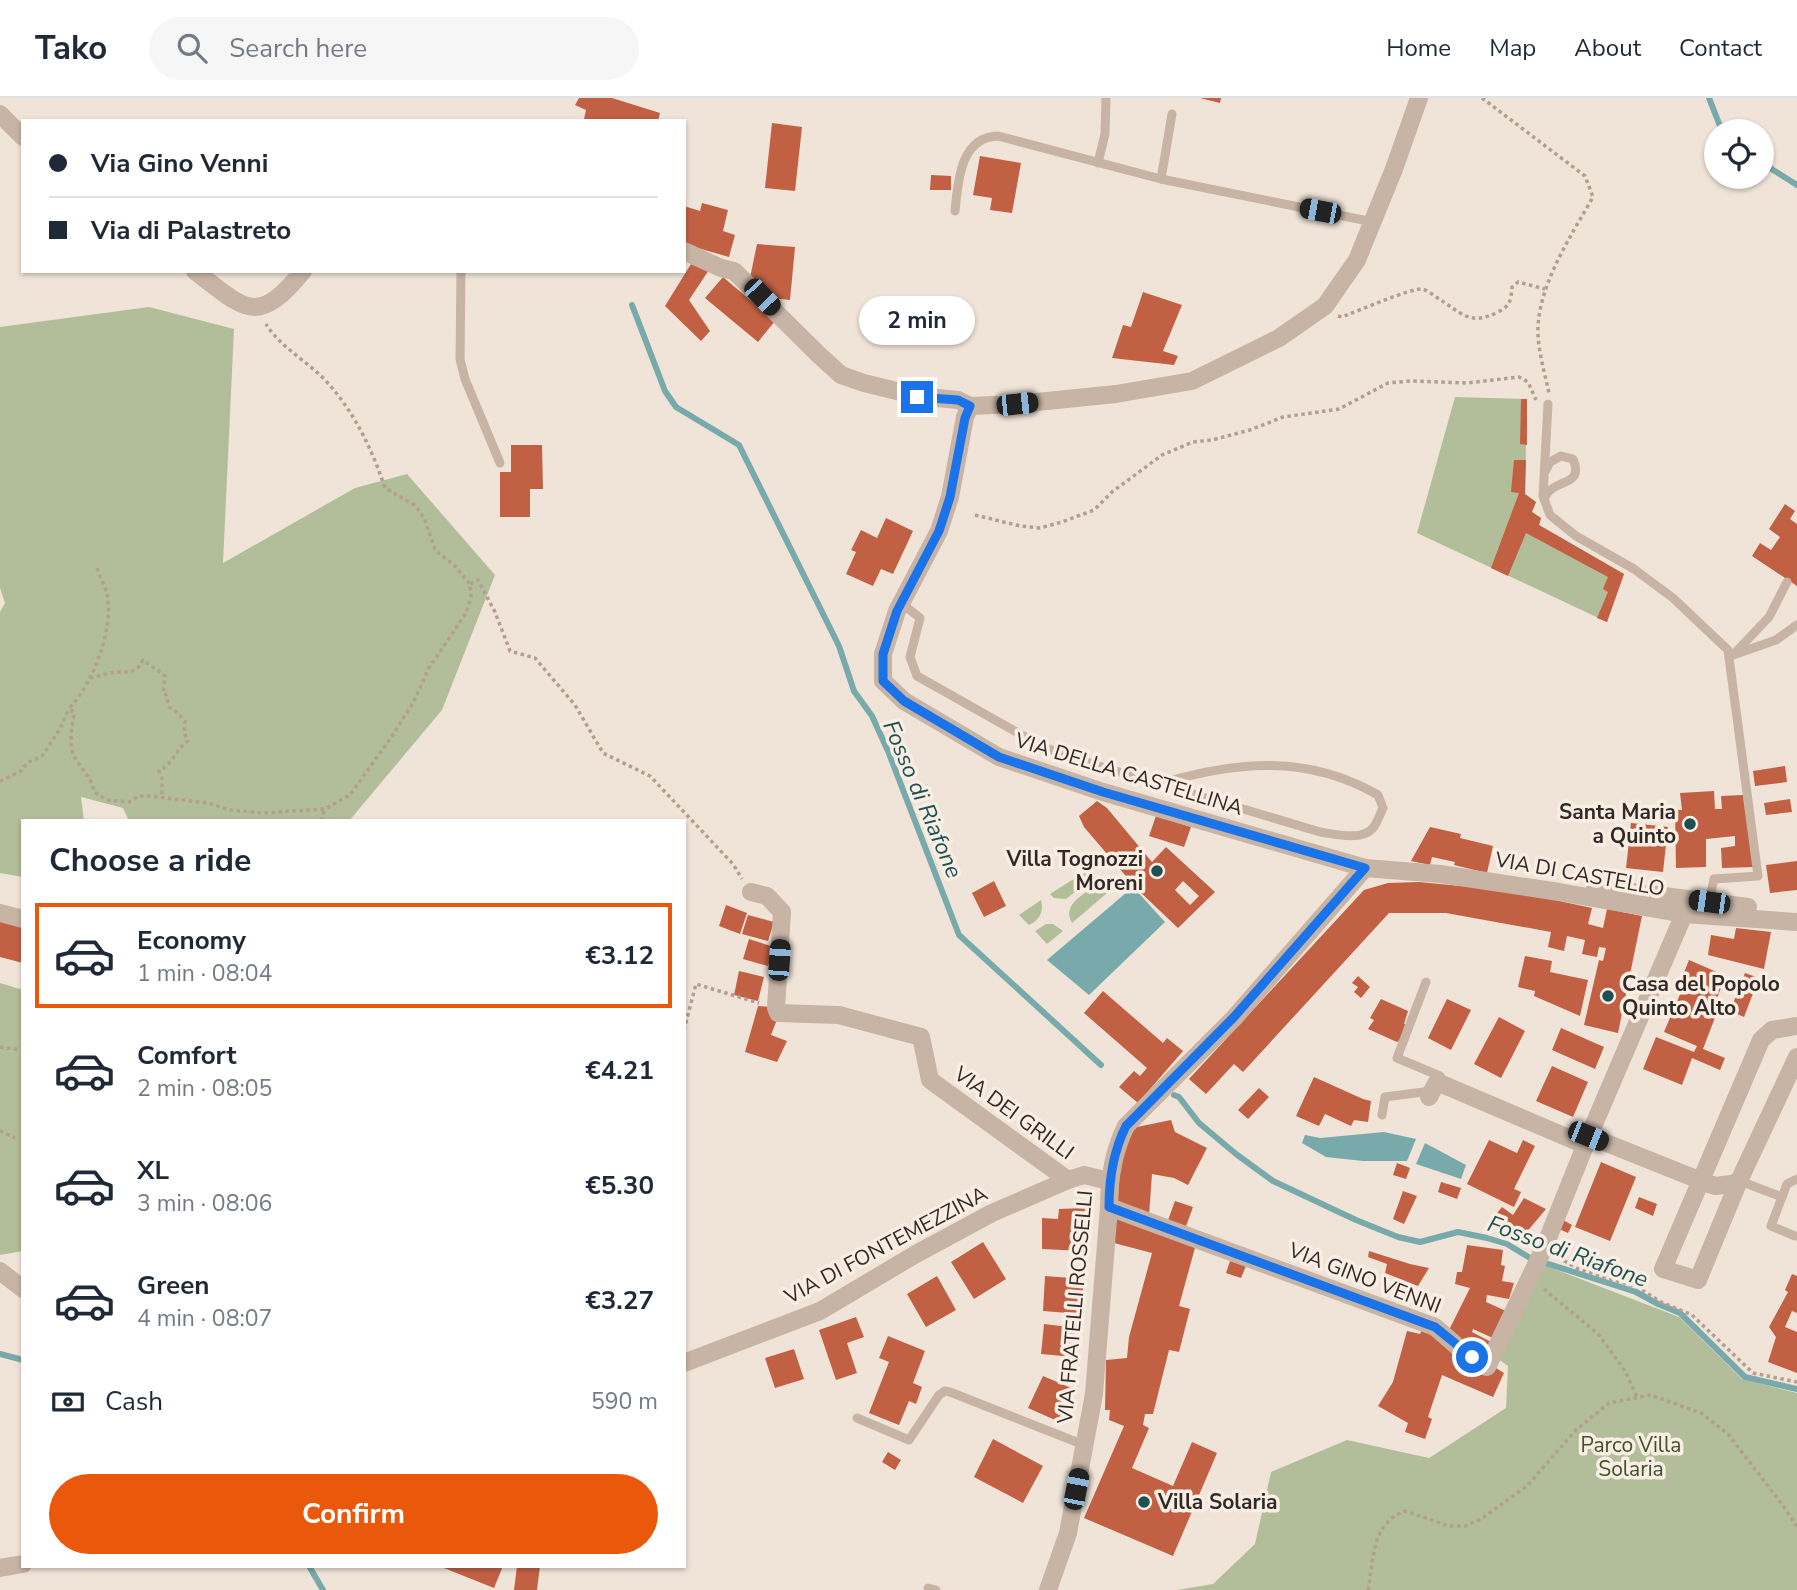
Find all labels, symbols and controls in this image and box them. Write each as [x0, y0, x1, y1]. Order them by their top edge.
search box [149, 17, 639, 80]
text: Tako [35, 26, 107, 71]
icon: search [173, 29, 211, 67]
text: Search here [229, 31, 367, 66]
text: Home [1386, 32, 1451, 64]
text: Map [1489, 32, 1536, 64]
text: About [1574, 32, 1641, 64]
text: Contact [1679, 32, 1762, 64]
map controls [1704, 119, 1774, 189]
button: locate [1704, 119, 1774, 189]
text: Via Gino Venni [91, 146, 268, 181]
car [1298, 197, 1343, 225]
text: Via di Palastreto [91, 213, 291, 248]
car [740, 275, 785, 319]
callout: 2 min [859, 296, 975, 344]
text: 2 min [887, 305, 947, 336]
route end [901, 381, 933, 413]
car [996, 391, 1039, 417]
water label: Fosso di Riafone [875, 715, 970, 883]
street label: VIA DELLA CASTELLINA [1011, 726, 1246, 822]
place label: Santa Maria a Quinto [1559, 798, 1676, 850]
marker: Santa Maria a Quinto [1682, 816, 1698, 832]
text: Choose a ride [49, 839, 251, 882]
place label: Villa Tognozzi Moreni [1005, 845, 1143, 897]
street label: VIA DI CASTELLO [1492, 845, 1667, 903]
marker: Villa Tognozzi Moreni [1149, 863, 1165, 879]
car [1687, 889, 1732, 915]
text: Economy [137, 923, 246, 958]
icon: car [53, 924, 116, 987]
text: €3.12 [585, 938, 654, 973]
car [768, 938, 791, 982]
text: 1 min · 08:04 [137, 958, 272, 989]
place label: Casa del Popolo Quinto Alto [1622, 970, 1780, 1022]
marker: Casa del Popolo Quinto Alto [1600, 988, 1616, 1004]
text: Comfort [137, 1038, 237, 1073]
icon: car [53, 1039, 116, 1102]
text: €4.21 [585, 1053, 654, 1088]
street label: VIA DEI GRILLI [948, 1059, 1080, 1166]
text: 2 min · 08:05 [137, 1073, 272, 1104]
car [1565, 1118, 1612, 1154]
text: XL [137, 1153, 169, 1188]
icon: car [53, 1154, 116, 1217]
text: €5.30 [585, 1168, 654, 1203]
street label: VIA DI FONTEMEZZINA [779, 1180, 992, 1311]
text: 3 min · 08:06 [137, 1188, 272, 1219]
street label: VIA FRATELLI ROSSELLI [1051, 1189, 1099, 1426]
water label: Fosso di Riafone [1483, 1208, 1652, 1295]
street label: VIA GINO VENNI [1284, 1236, 1445, 1320]
text: Green [137, 1268, 210, 1303]
icon: car [53, 1269, 116, 1332]
text: €3.27 [585, 1283, 654, 1318]
text: 4 min · 08:07 [137, 1303, 272, 1334]
route start [1456, 1341, 1488, 1373]
icon: cash [49, 1383, 87, 1421]
text: Cash [105, 1384, 163, 1419]
text: 590 m [591, 1386, 658, 1417]
park label: Parco Villa Solaria [1581, 1431, 1681, 1483]
car [1062, 1466, 1091, 1512]
button: Confirm [49, 1474, 658, 1554]
place label: Villa Solaria [1157, 1488, 1278, 1516]
marker: Villa Solaria [1136, 1494, 1152, 1510]

